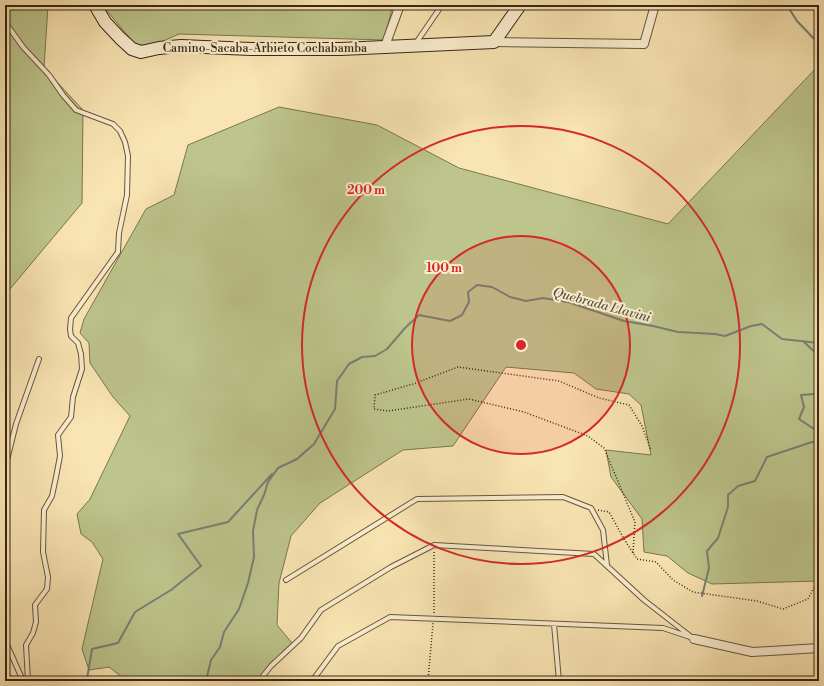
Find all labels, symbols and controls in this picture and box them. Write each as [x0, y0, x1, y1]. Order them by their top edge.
street label: Camino-Sacaba-Arbieto Cochabamba [163, 41, 368, 56]
text: 200 m [347, 183, 385, 198]
text: 100 m [426, 261, 462, 276]
water label: Quebrada Llavini [551, 284, 653, 326]
centre of rings [514, 338, 528, 352]

